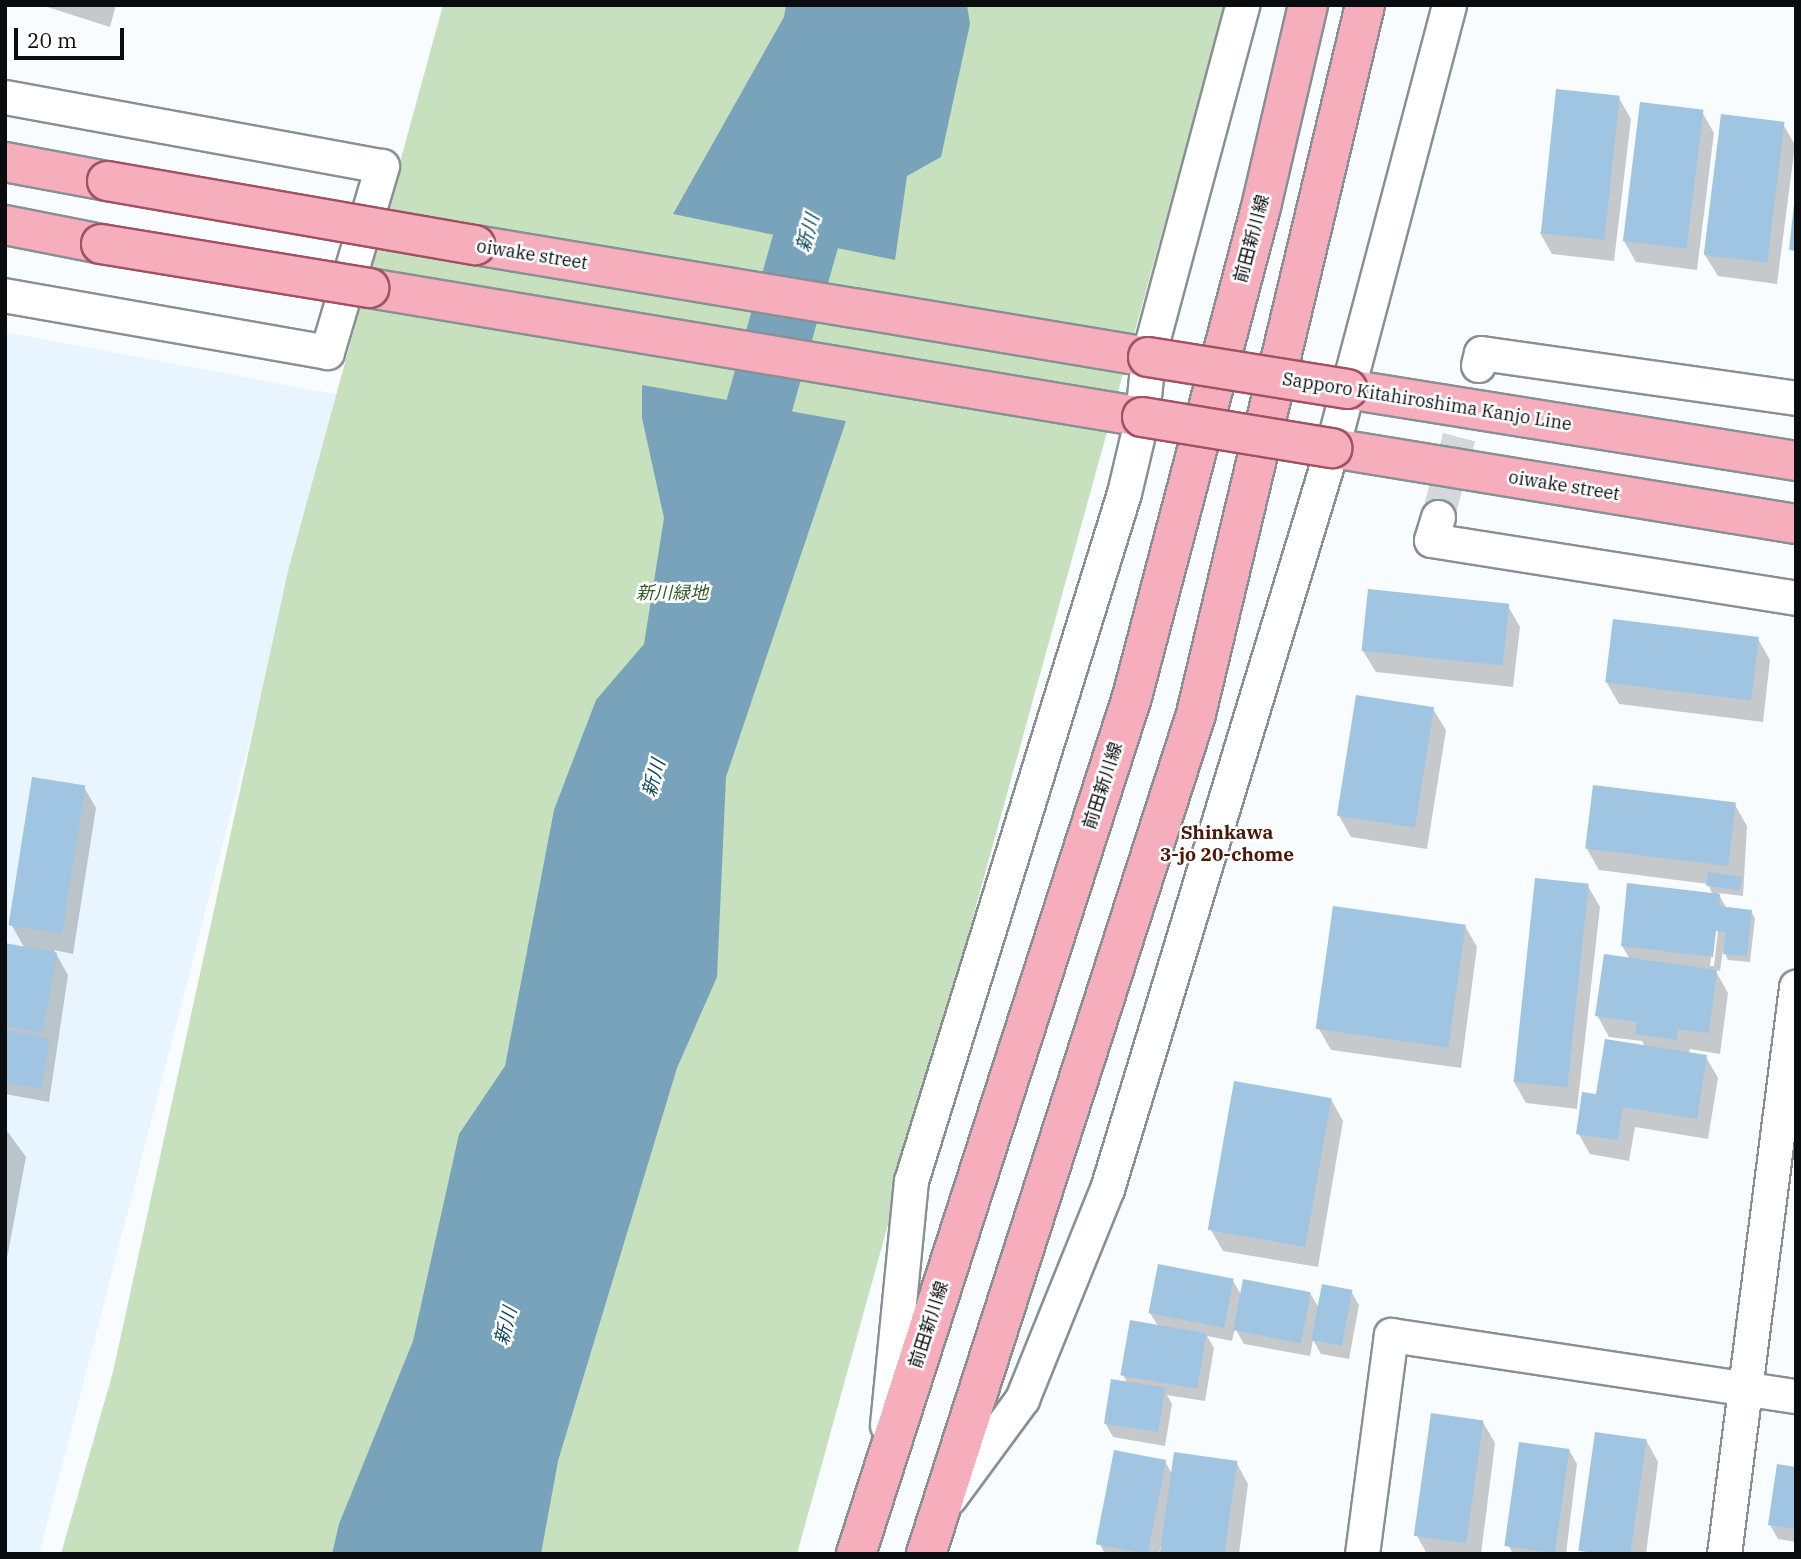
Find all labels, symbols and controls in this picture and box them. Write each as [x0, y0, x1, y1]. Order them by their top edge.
scale bar [18, 14, 128, 58]
text: 20 m [27, 26, 77, 54]
street label: 前田新川線 [1230, 193, 1274, 285]
water label: 新川 [792, 212, 824, 254]
street label: oiwake street [475, 236, 589, 274]
street label: Sapporo Kitahiroshima Kanjo Line [1281, 368, 1573, 436]
street label: oiwake street [1507, 467, 1621, 505]
park label: 新川緑地 [636, 582, 708, 604]
street label: 前田新川線 [1079, 740, 1127, 832]
water label: 新川 [638, 757, 670, 799]
district label: Shinkawa 3-jo 20-chome [1160, 822, 1294, 866]
street label: 前田新川線 [905, 1279, 953, 1371]
water label: 新川 [490, 1305, 522, 1347]

